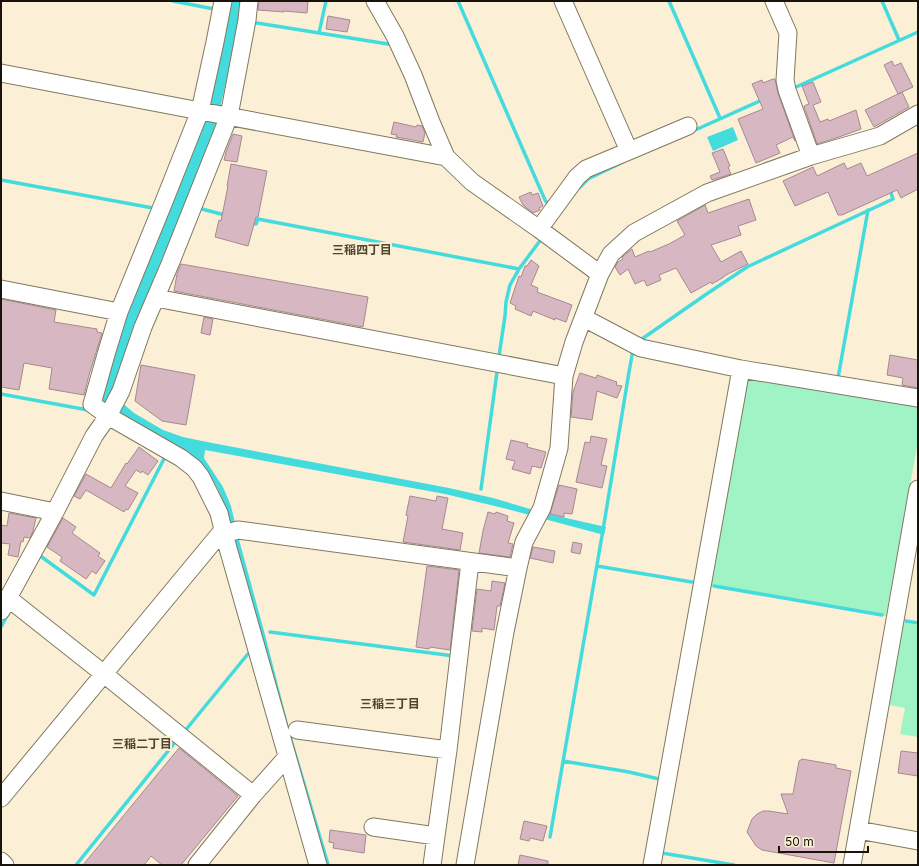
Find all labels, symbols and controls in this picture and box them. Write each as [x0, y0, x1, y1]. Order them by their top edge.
district label: 三稲四丁目 [332, 242, 392, 257]
district label: 三稲三丁目 [360, 696, 420, 711]
district label: 三稲二丁目 [112, 736, 172, 751]
scale bar [779, 828, 868, 854]
text: 50 m [785, 834, 814, 849]

